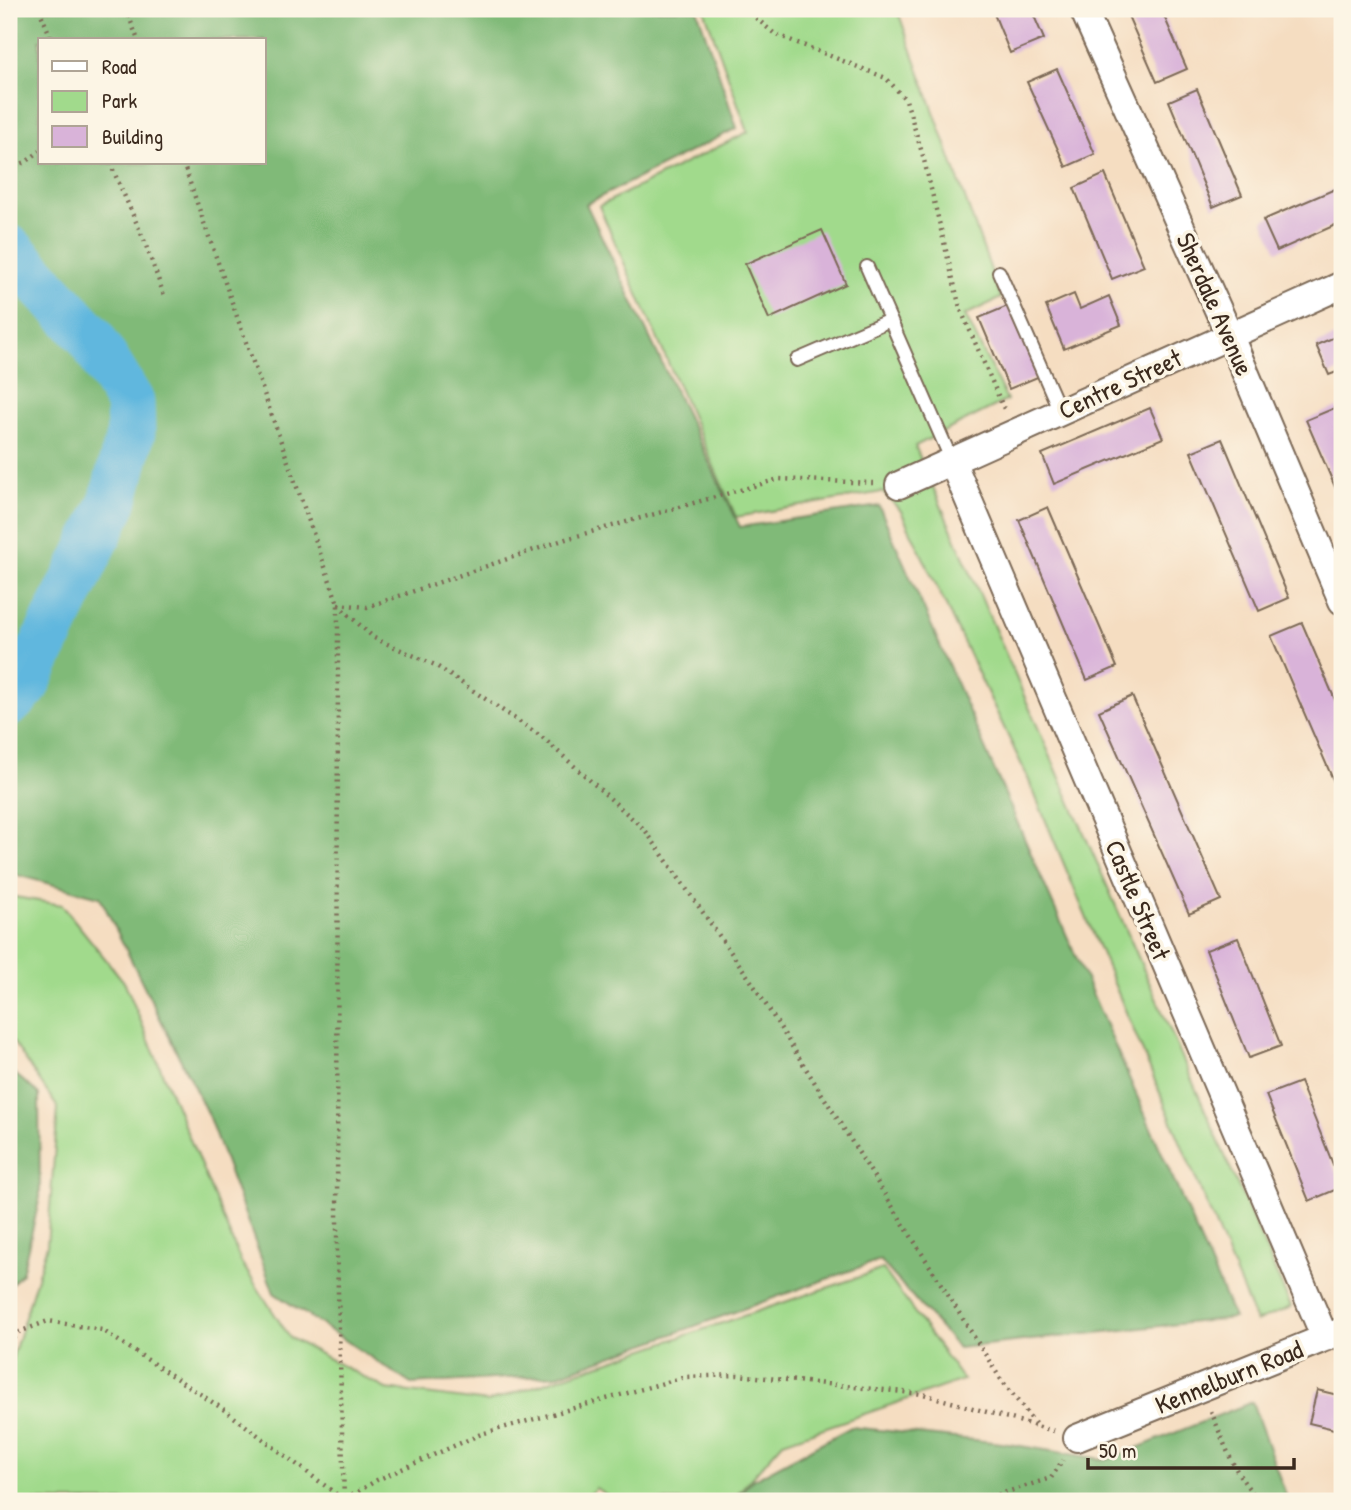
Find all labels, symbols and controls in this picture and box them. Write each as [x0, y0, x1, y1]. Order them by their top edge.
legend [38, 38, 266, 164]
text: Road [102, 52, 136, 81]
text: Park [102, 86, 137, 115]
text: Building [102, 122, 163, 151]
street label: Sherdale Avenue [1168, 227, 1263, 381]
street label: Centre Street [1052, 339, 1188, 427]
street label: Castle Street [1098, 834, 1180, 966]
street label: Kennelburn Road [1150, 1331, 1308, 1422]
scale bar [1088, 1426, 1295, 1470]
text: 50 m [1099, 1436, 1136, 1465]

